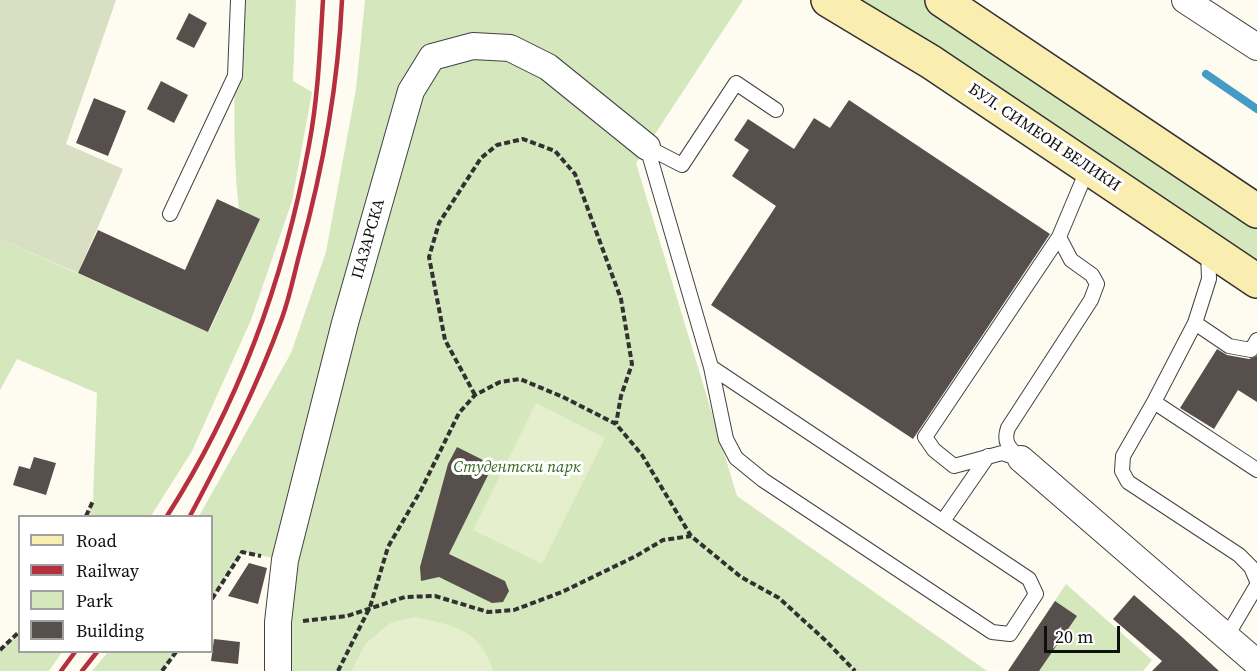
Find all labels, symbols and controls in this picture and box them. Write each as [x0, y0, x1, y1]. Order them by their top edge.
street label: БУЛ. СИМЕОН ВЕЛИКИ [964, 80, 1124, 196]
street label: ПАЗАРСКА [348, 197, 390, 281]
park label: Студентски парк [453, 458, 581, 478]
legend [18, 515, 213, 653]
text: Road [76, 528, 117, 553]
text: Railway [76, 558, 139, 583]
text: Park [76, 588, 113, 613]
scale bar [1047, 614, 1124, 652]
text: Building [76, 618, 144, 643]
text: 20 m [1055, 624, 1093, 649]

